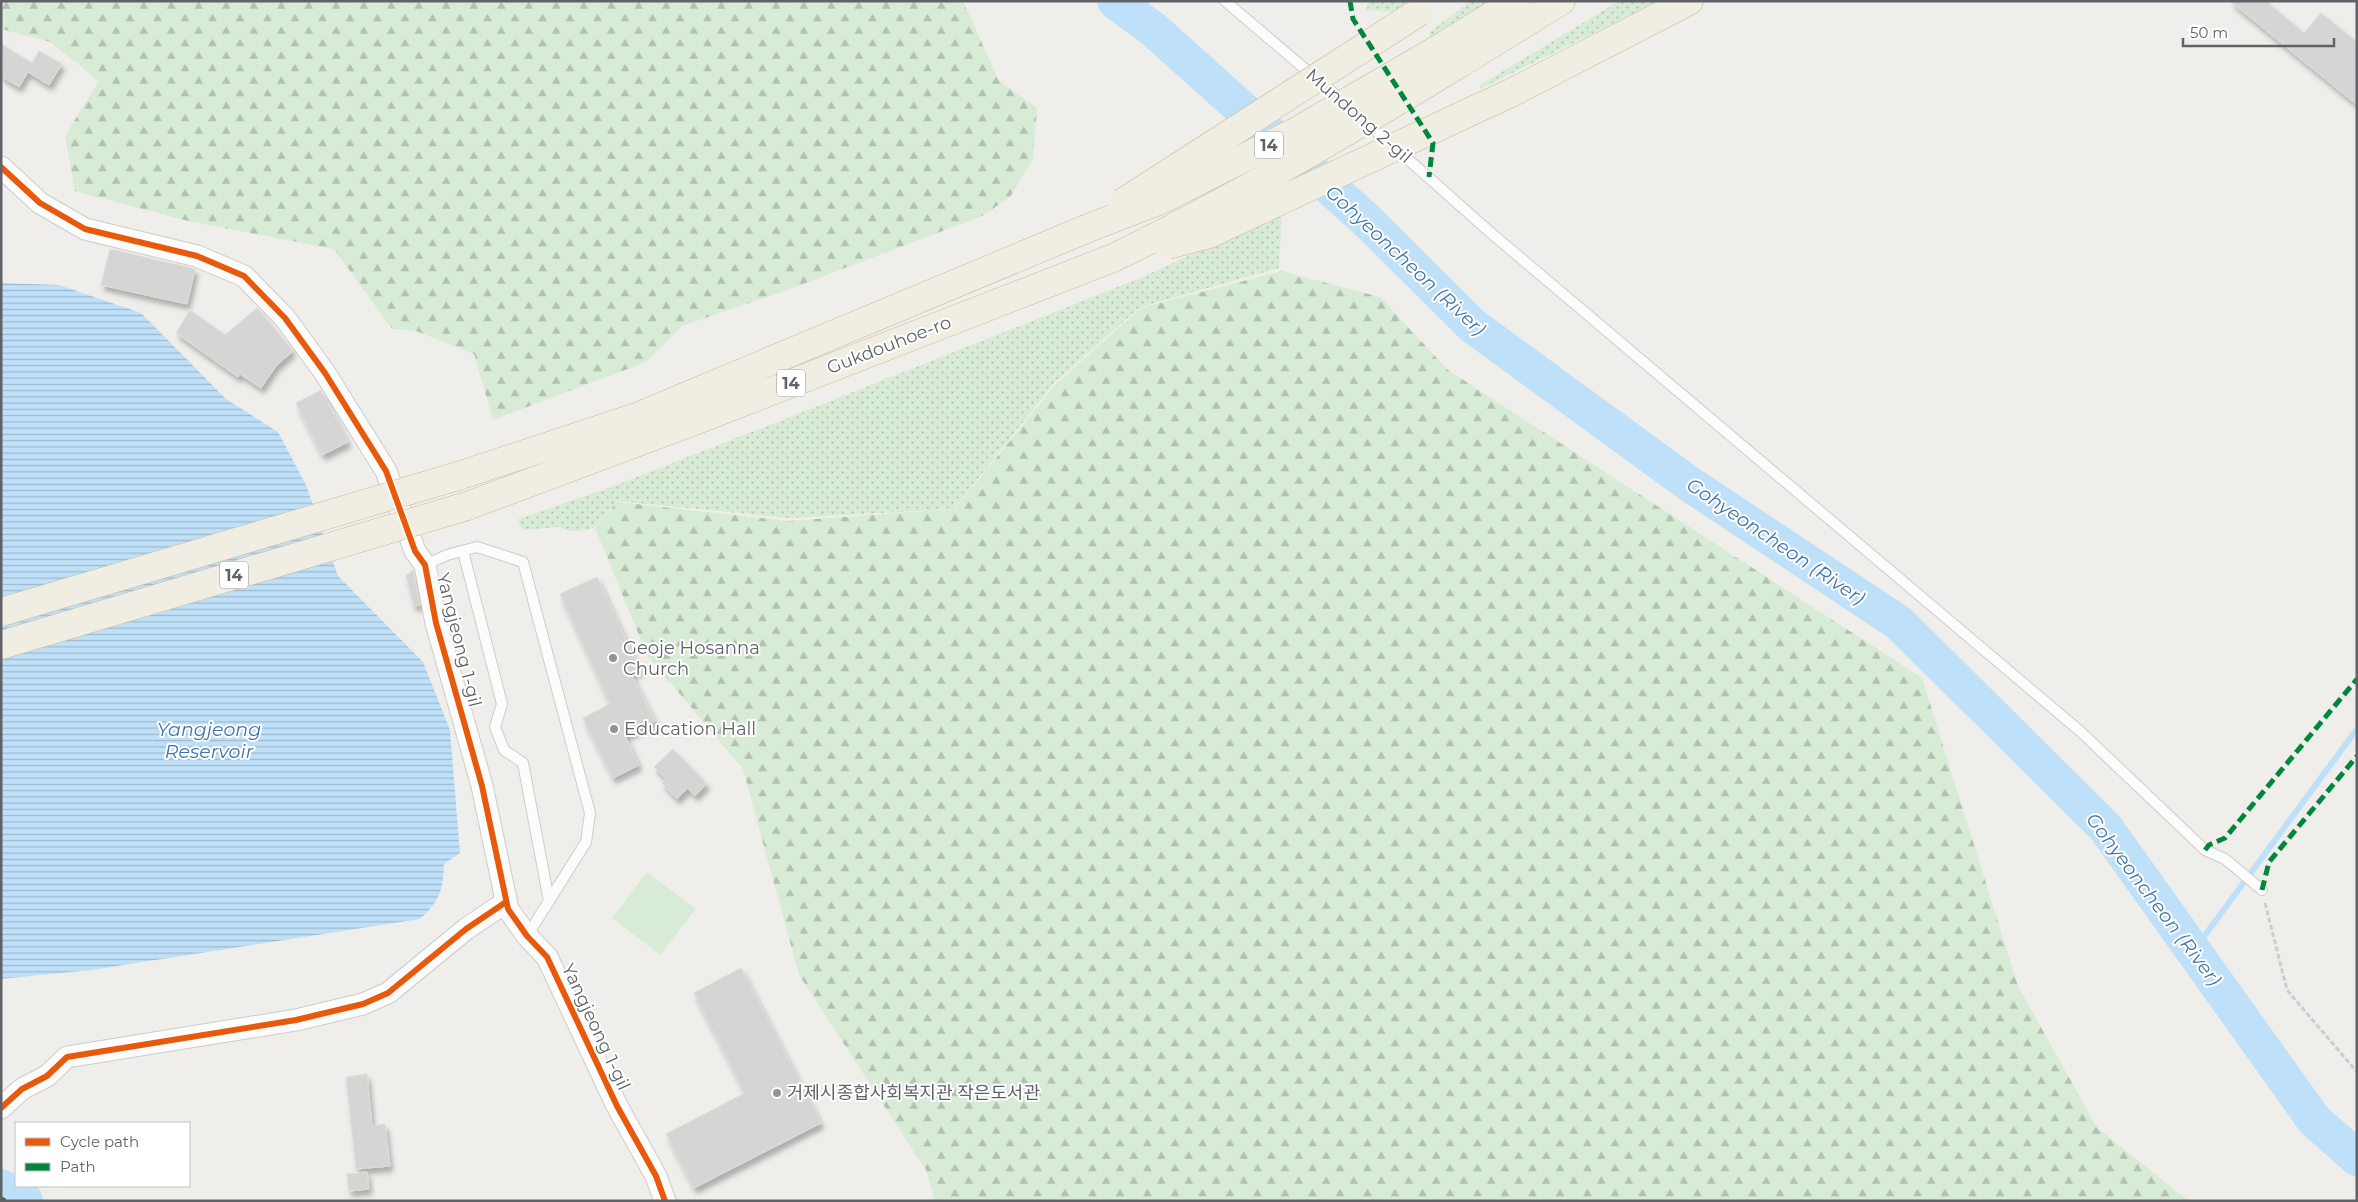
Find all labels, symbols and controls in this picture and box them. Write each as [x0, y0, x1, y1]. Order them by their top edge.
scale bar [2183, 15, 2334, 47]
text: 50 m [2190, 23, 2228, 42]
street label: Mundong 2-gil [1301, 64, 1417, 168]
road number: 14 [1255, 132, 1283, 158]
water label: Gohyeoncheon (River) [1321, 180, 1490, 340]
street label: Gukdouhoe-ro [824, 311, 954, 379]
road number: 14 [777, 369, 805, 396]
water label: Gohyeoncheon (River) [1682, 473, 1869, 610]
road number: 14 [220, 562, 248, 588]
street label: Yangjeong 1-gil [432, 571, 486, 709]
place label: Geoje Hosanna Church [623, 637, 760, 680]
marker: Geoje Hosanna Church [607, 652, 619, 664]
water label: Yangjeong Reservoir [157, 718, 261, 763]
place label: Education Hall [624, 718, 756, 740]
marker: Education Hall [608, 723, 620, 735]
water label: Gohyeoncheon (River) [2081, 808, 2226, 990]
street label: Yangjeong 1-gil [557, 960, 635, 1094]
place label: 거제시종합사회복지관 작은도서관 [787, 1082, 1041, 1104]
marker: 거제시종합사회복지관 작은도서관 [771, 1087, 783, 1099]
legend [15, 1122, 190, 1187]
text: Cycle path [60, 1132, 139, 1151]
text: Path [60, 1157, 96, 1176]

